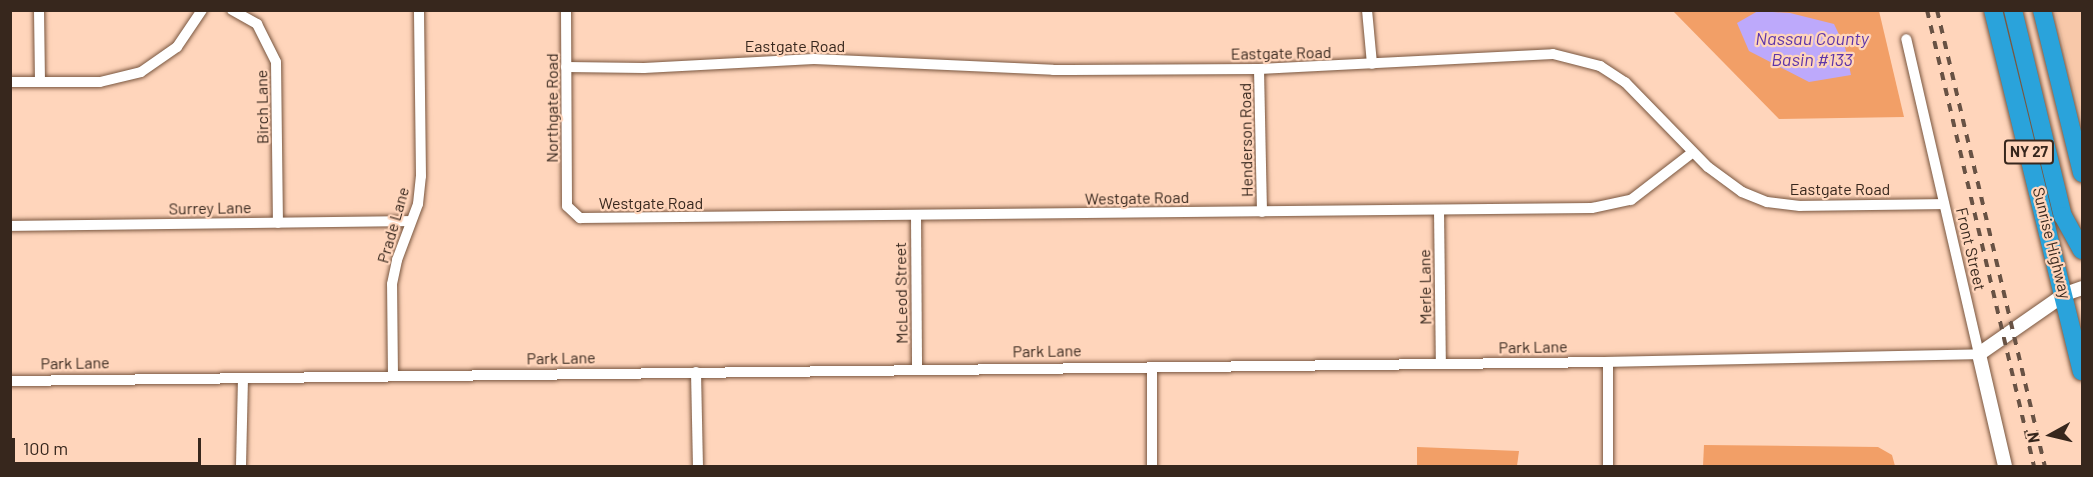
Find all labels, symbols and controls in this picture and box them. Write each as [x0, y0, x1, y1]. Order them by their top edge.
water label: Nassau County Basin #133 [1755, 28, 1869, 70]
street label: Eastgate Road [745, 36, 845, 56]
street label: Eastgate Road [1231, 43, 1331, 63]
street label: Northgate Road [542, 53, 562, 163]
street label: Birch Lane [252, 70, 272, 144]
street label: Henderson Road [1235, 83, 1257, 197]
road number: NY 27 [2004, 140, 2054, 164]
street label: Eastgate Road [1790, 179, 1890, 199]
street label: Prade Lane [373, 185, 413, 265]
street label: Sunrise Highway [2029, 185, 2075, 301]
street label: Westgate Road [1085, 187, 1189, 209]
street label: Westgate Road [599, 193, 703, 213]
street label: Surrey Lane [168, 198, 252, 218]
street label: Front Street [1952, 206, 1990, 292]
street label: McLeod Street [891, 242, 911, 344]
street label: Merle Lane [1415, 249, 1435, 325]
street label: Park Lane [1498, 337, 1568, 357]
street label: Park Lane [1012, 341, 1082, 361]
street label: Park Lane [526, 348, 596, 368]
street label: Park Lane [40, 353, 110, 373]
north arrow [2021, 405, 2081, 465]
scale bar [15, 426, 204, 464]
text: N [2023, 431, 2043, 444]
text: 100 m [23, 437, 68, 459]

